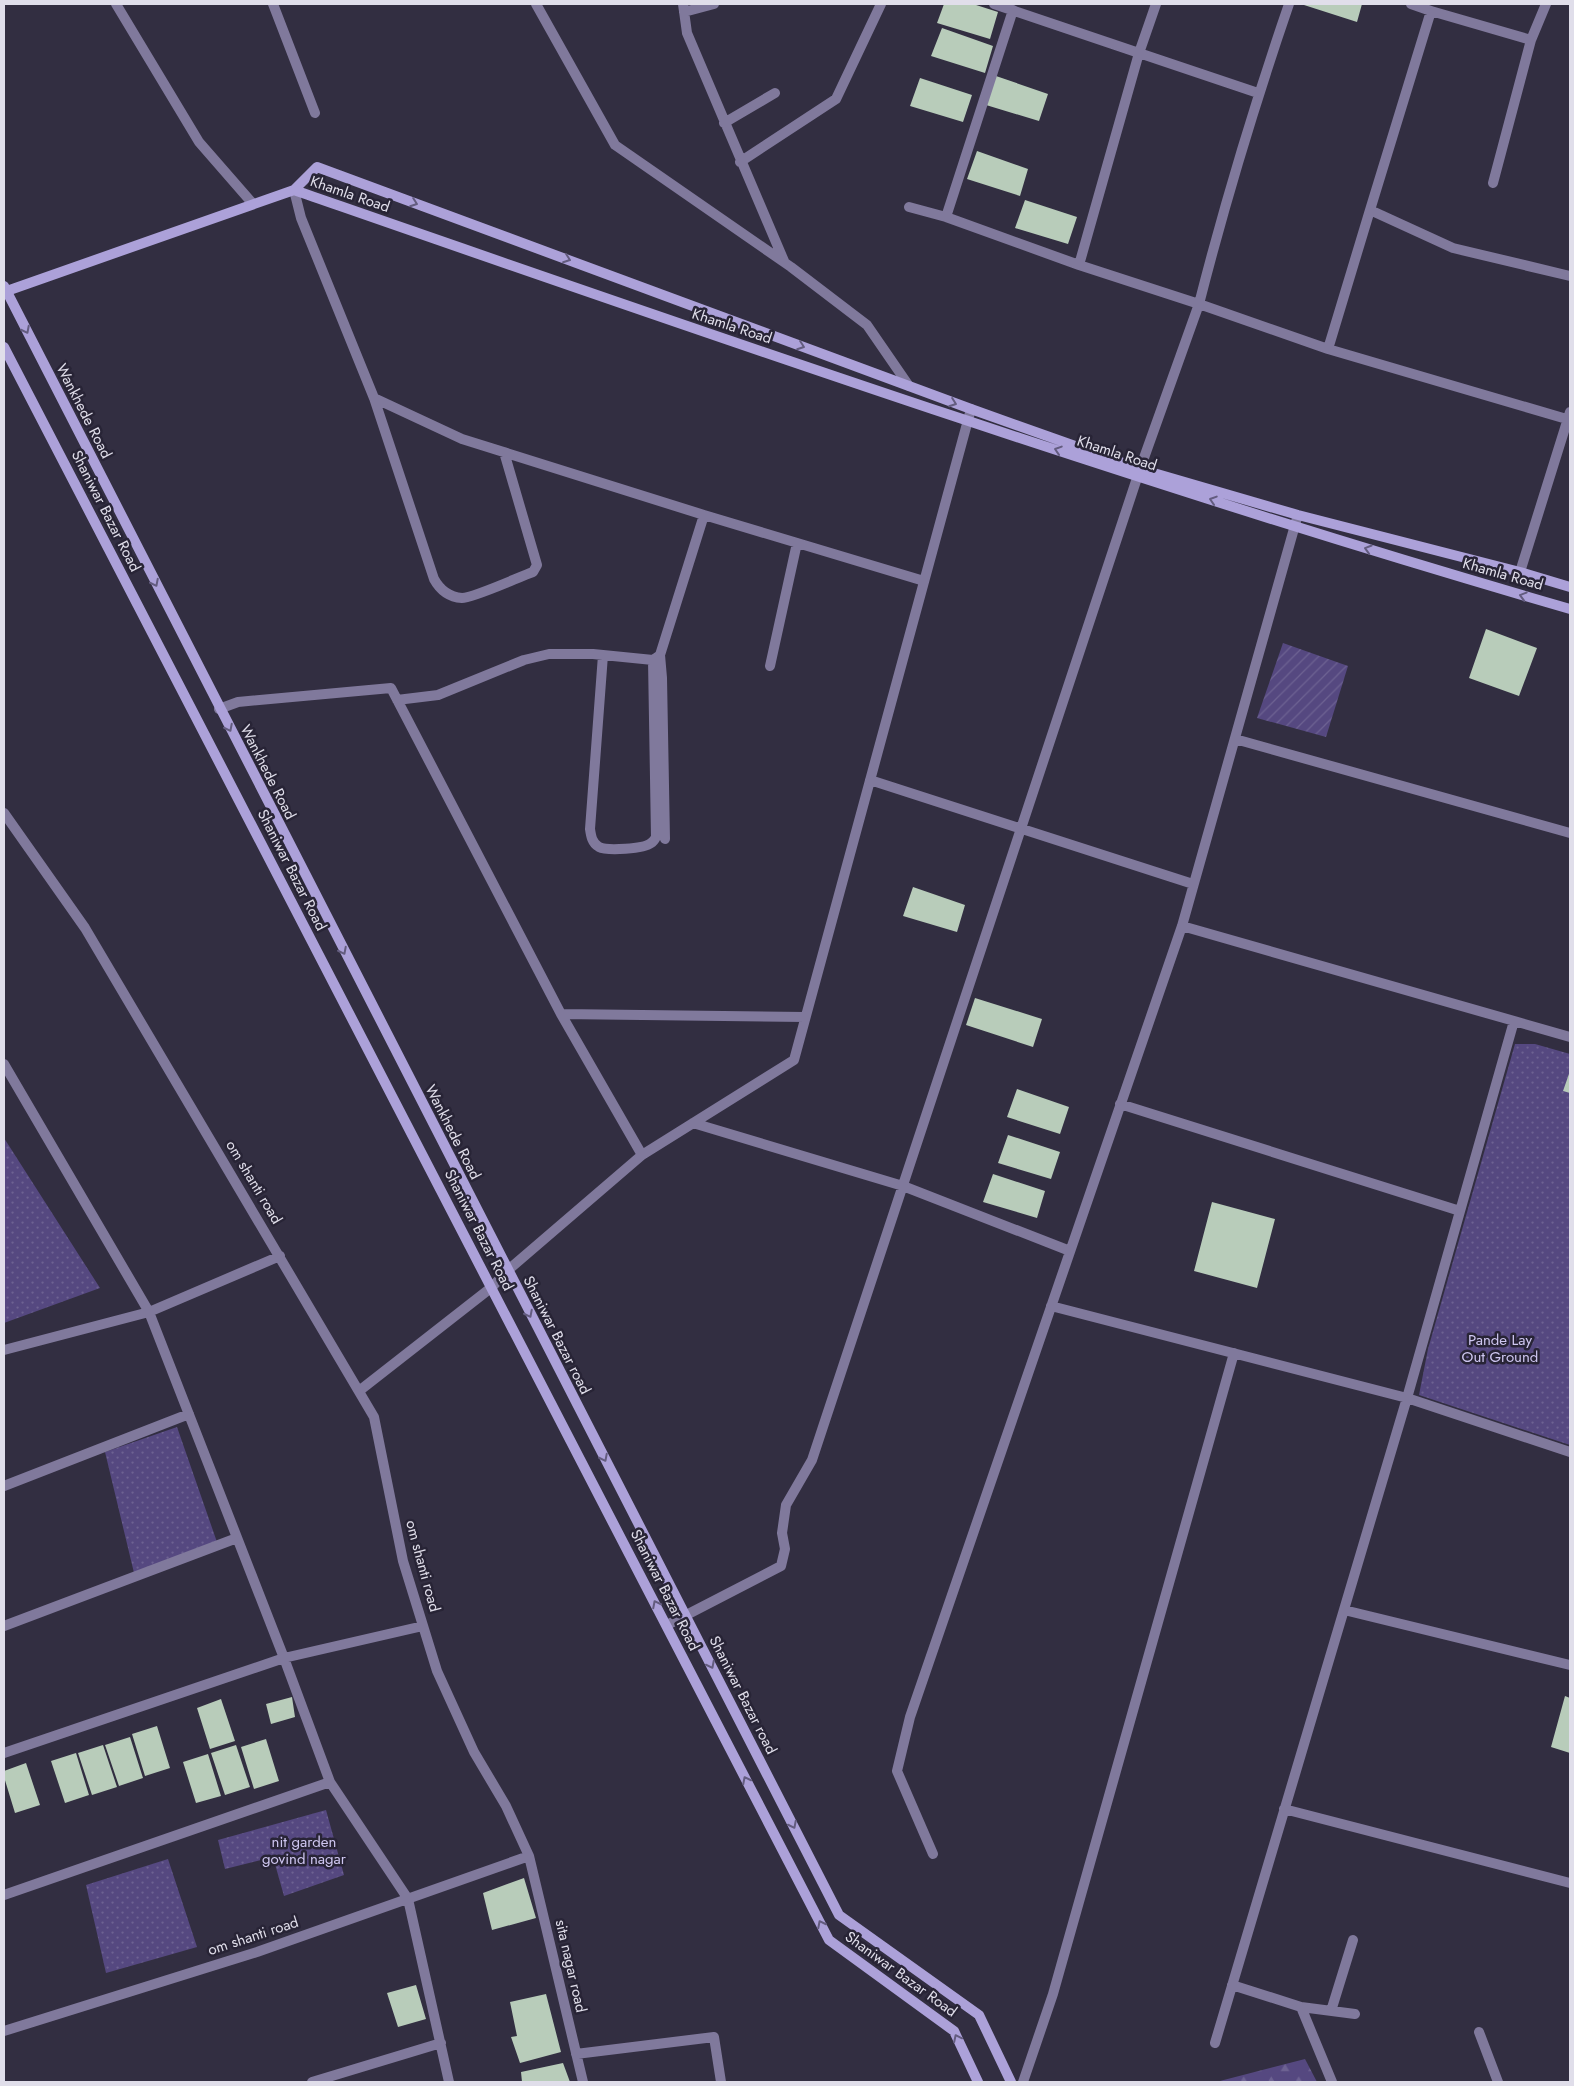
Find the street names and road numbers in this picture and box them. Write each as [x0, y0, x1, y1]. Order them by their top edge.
street label: Khamla Road [307, 170, 393, 218]
street label: Khamla Road [689, 303, 775, 349]
street label: Wankhede Road [51, 360, 117, 462]
street label: Khamla Road [1074, 430, 1160, 476]
street label: Shaniwar Bazar Road [66, 446, 146, 576]
street label: Khamla Road [1460, 552, 1546, 596]
street label: Wankhede Road [235, 721, 301, 823]
street label: Shaniwar Bazar Road [252, 805, 332, 935]
street label: Wankhede Road [420, 1081, 486, 1183]
street label: om shanti road [220, 1136, 288, 1228]
street label: Shaniwar Bazar Road [439, 1165, 519, 1295]
street label: Shaniwar Bazar road [518, 1272, 596, 1398]
street label: om shanti road [400, 1518, 446, 1614]
street label: Shaniwar Bazar Road [625, 1525, 705, 1655]
street label: Shaniwar Bazar road [704, 1632, 782, 1758]
street label: om shanti road [205, 1911, 301, 1961]
street label: sita nagar road [550, 1917, 592, 2015]
street label: Shaniwar Bazar Road [840, 1926, 962, 2022]

